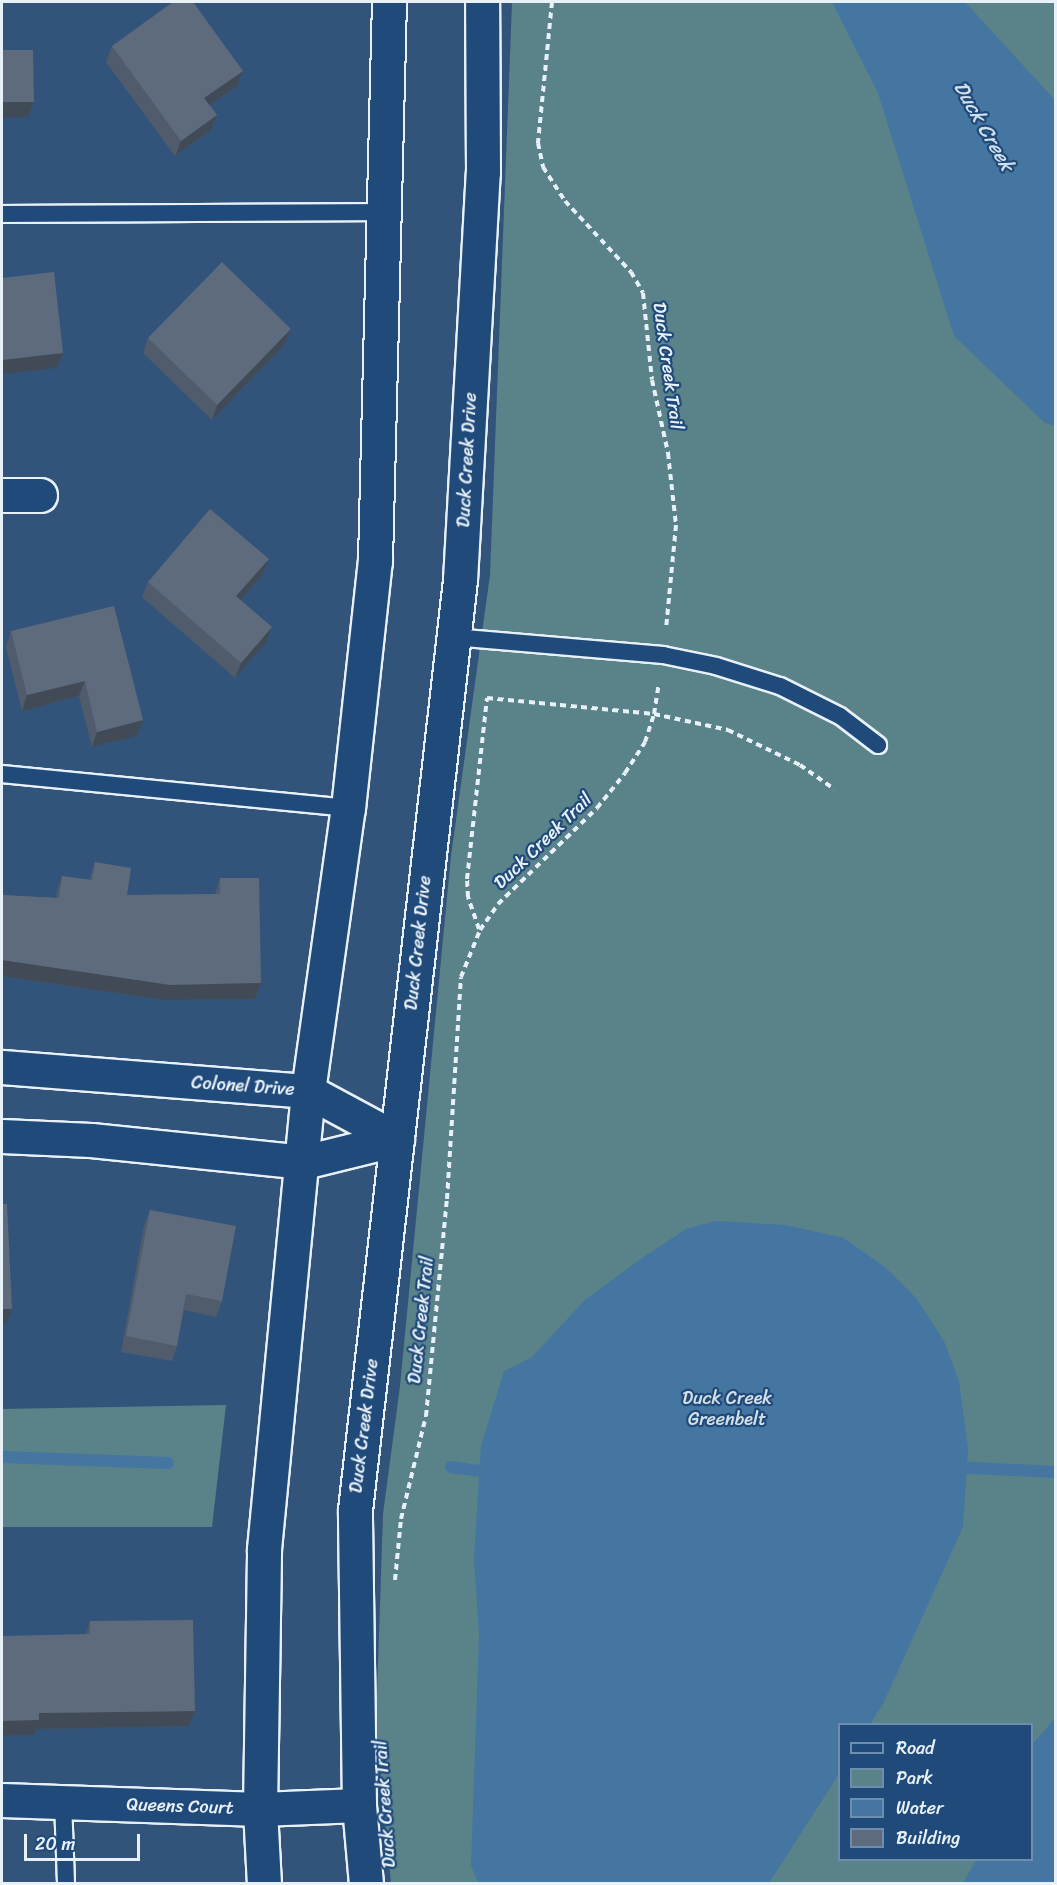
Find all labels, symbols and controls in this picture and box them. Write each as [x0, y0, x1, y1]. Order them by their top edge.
water label: Duck Creek [949, 77, 1019, 175]
street label: Duck Creek Trail [648, 300, 688, 432]
street label: Duck Creek Drive [453, 392, 481, 528]
street label: Duck Creek Trail [489, 788, 597, 894]
street label: Duck Creek Drive [400, 874, 436, 1012]
street label: Colonel Drive [191, 1072, 295, 1100]
street label: Duck Creek Trail [403, 1254, 439, 1386]
street label: Duck Creek Drive [345, 1357, 383, 1495]
park label: Duck Creek Greenbelt [682, 1388, 772, 1430]
legend [838, 1723, 1033, 1861]
text: Road [896, 1732, 935, 1764]
street label: Duck Creek Trail [370, 1738, 400, 1870]
text: Park [896, 1762, 933, 1794]
text: Water [896, 1792, 943, 1824]
street label: Queens Court [126, 1793, 234, 1819]
scale bar [27, 1822, 142, 1860]
text: Building [896, 1822, 960, 1854]
text: 20 m [35, 1828, 75, 1860]

